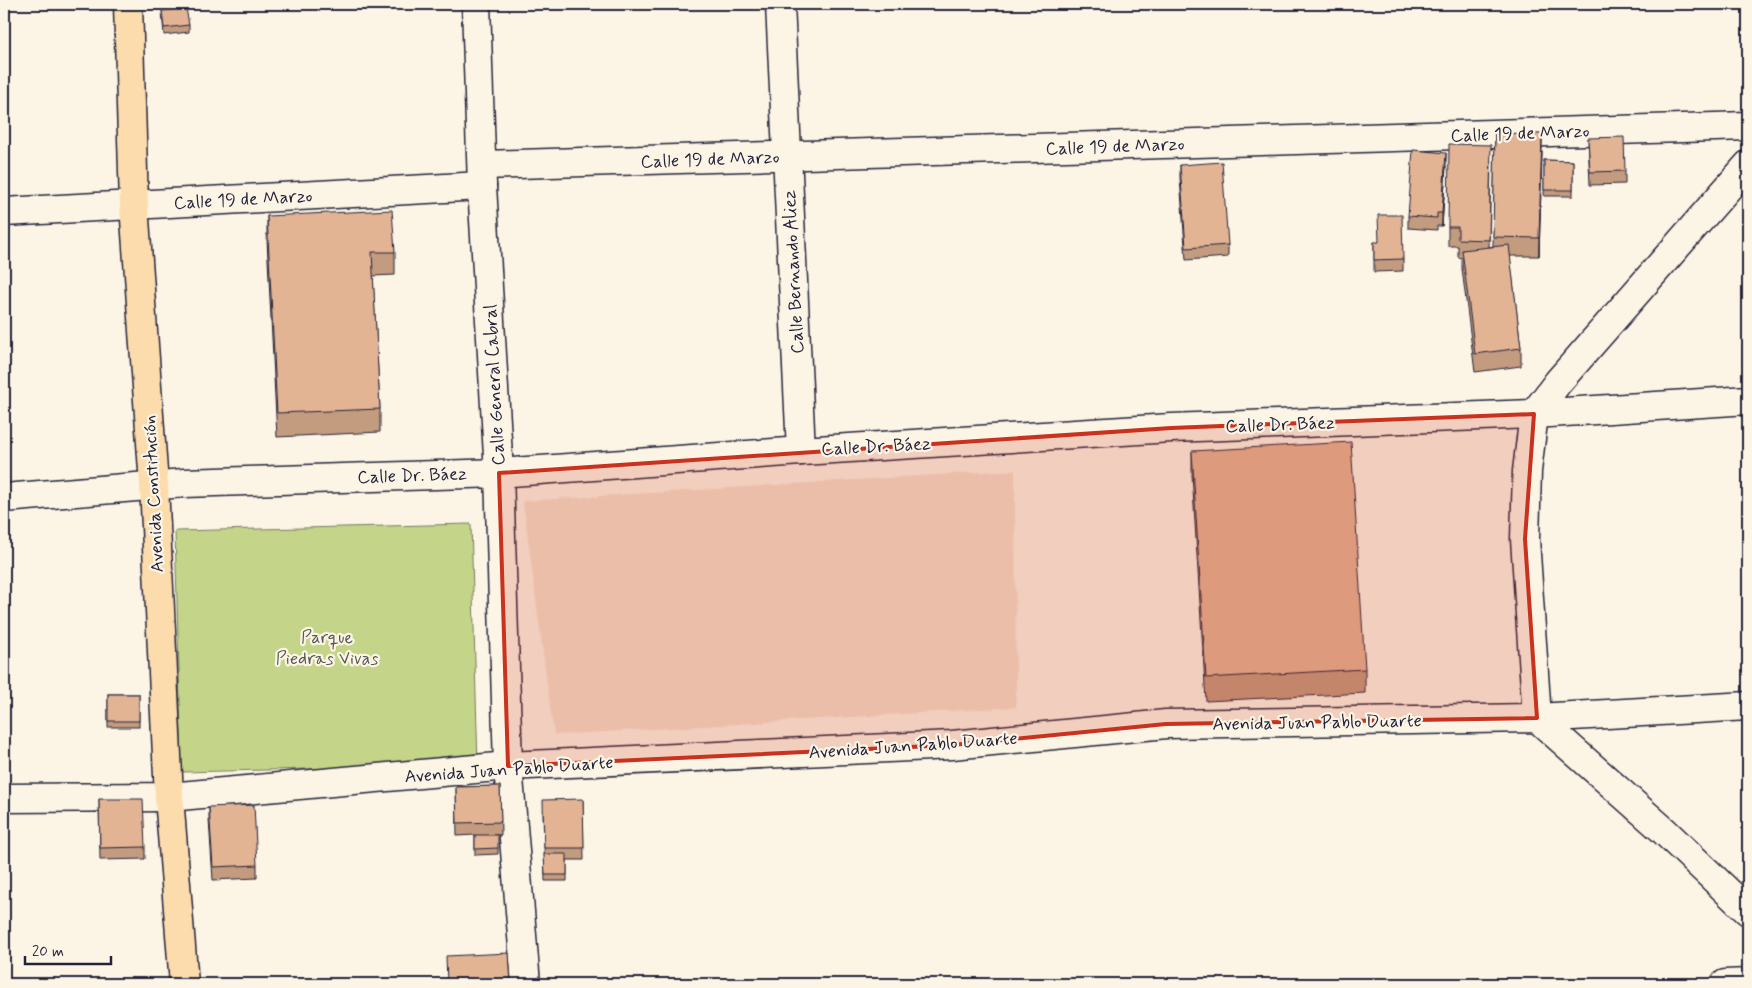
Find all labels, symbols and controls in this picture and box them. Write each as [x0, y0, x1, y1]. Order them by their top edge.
street label: Calle 19 de Marzo [1450, 120, 1590, 148]
street label: Calle 19 de Marzo [1045, 133, 1185, 161]
street label: Calle 19 de Marzo [640, 146, 780, 174]
street label: Calle 19 de Marzo [173, 184, 313, 216]
street label: Calle Bernando Aliez [778, 189, 810, 354]
street label: Calle General Cabral [479, 304, 511, 466]
street label: Calle Dr. Báez [1225, 411, 1335, 439]
street label: Avenida Constitución [138, 415, 170, 573]
street label: Calle Dr. Báez [821, 432, 932, 462]
street label: Calle Dr. Báez [357, 462, 467, 490]
park label: Parque Piedras Vivas [276, 626, 378, 671]
street label: Avenida Juan Pablo Duarte [1212, 709, 1422, 737]
street label: Avenida Juan Pablo Duarte [808, 727, 1018, 765]
street label: Avenida Juan Pablo Duarte [404, 751, 614, 789]
scale bar [25, 933, 111, 965]
text: 20 m [32, 942, 64, 962]

